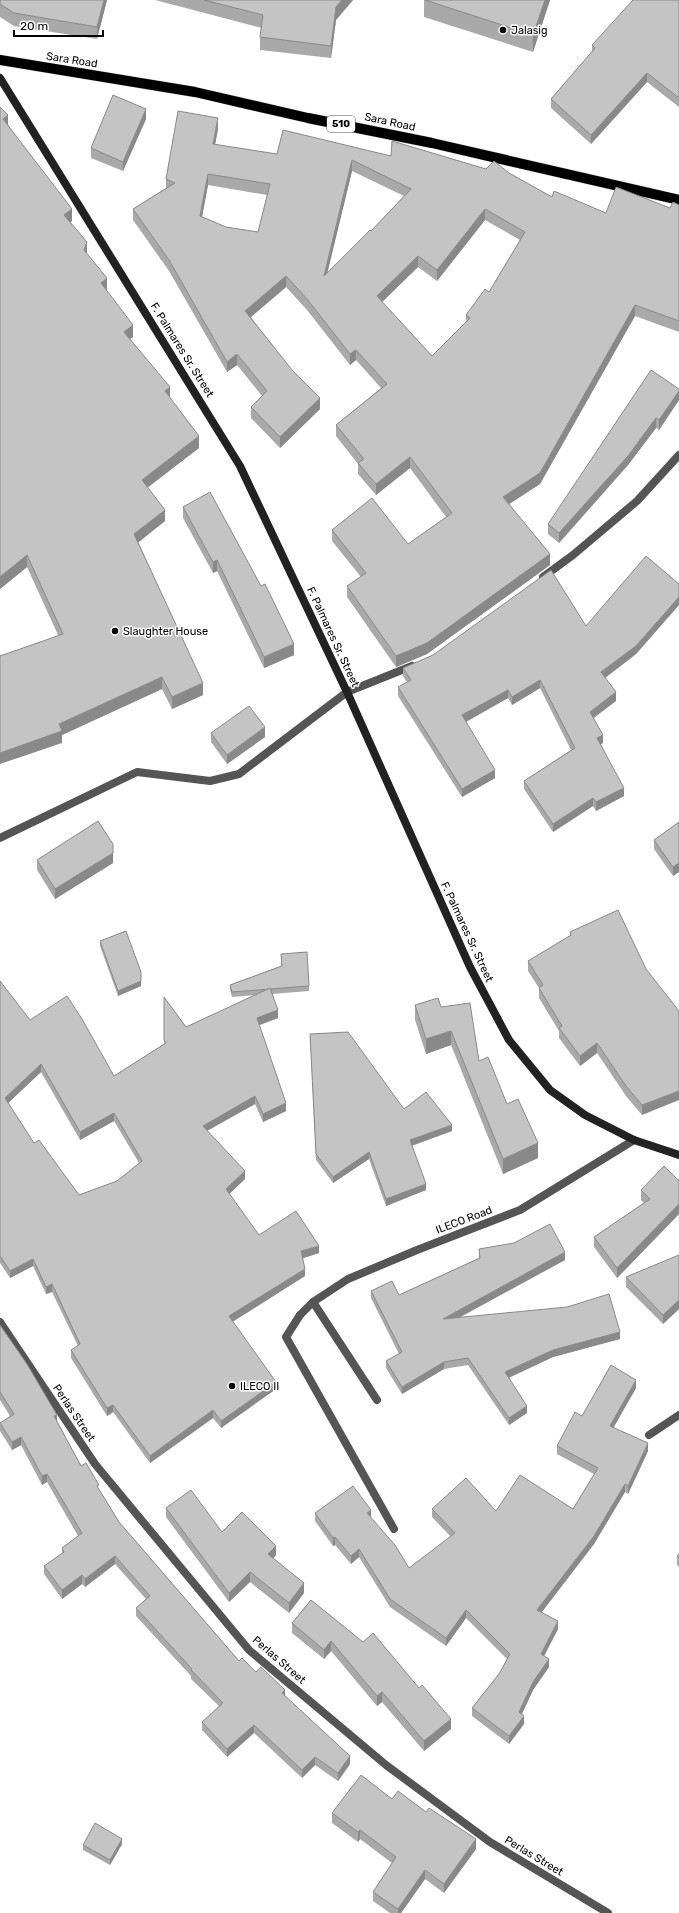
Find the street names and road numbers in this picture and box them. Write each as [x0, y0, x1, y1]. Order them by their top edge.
street label: Sara Road [45, 50, 99, 70]
street label: Sara Road [363, 110, 417, 134]
road number: 510 [327, 116, 355, 132]
street label: F. Palmares Sr. Street [148, 300, 217, 400]
street label: F. Palmares Sr. Street [304, 585, 362, 690]
street label: F. Palmares Sr. Street [438, 880, 496, 985]
street label: ILECO Road [434, 1203, 494, 1237]
street label: Perlas Street [50, 1382, 98, 1445]
street label: Perlas Street [250, 1633, 309, 1687]
street label: Perlas Street [502, 1833, 566, 1879]

